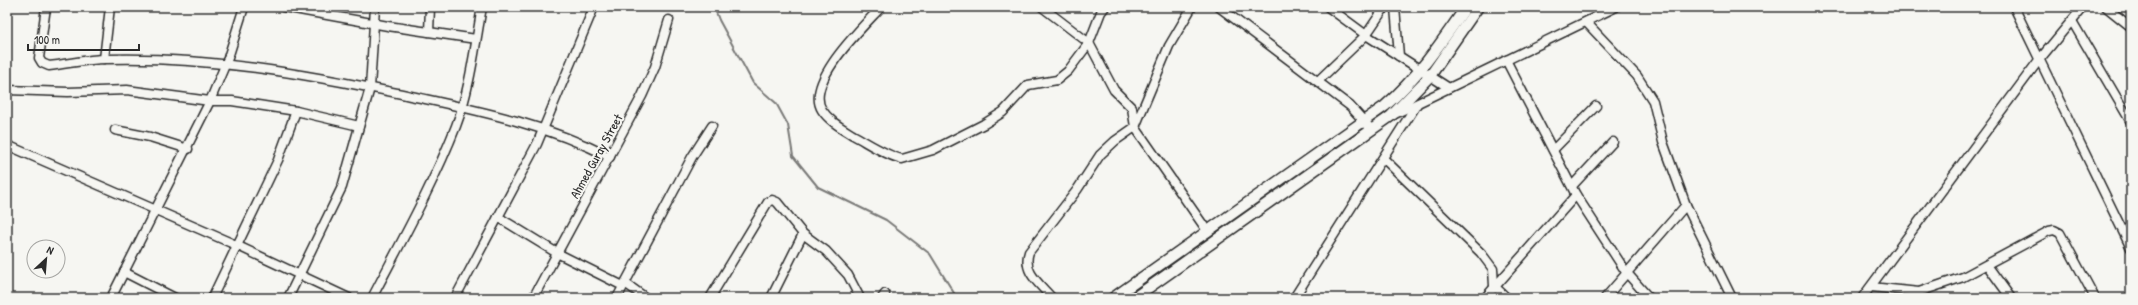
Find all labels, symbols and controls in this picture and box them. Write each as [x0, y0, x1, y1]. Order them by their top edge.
scale bar [28, 26, 139, 52]
text: 100 m [34, 31, 60, 48]
street label: Ahmed Guray Street [565, 110, 627, 202]
north arrow [26, 239, 66, 279]
text: N [45, 242, 56, 258]

